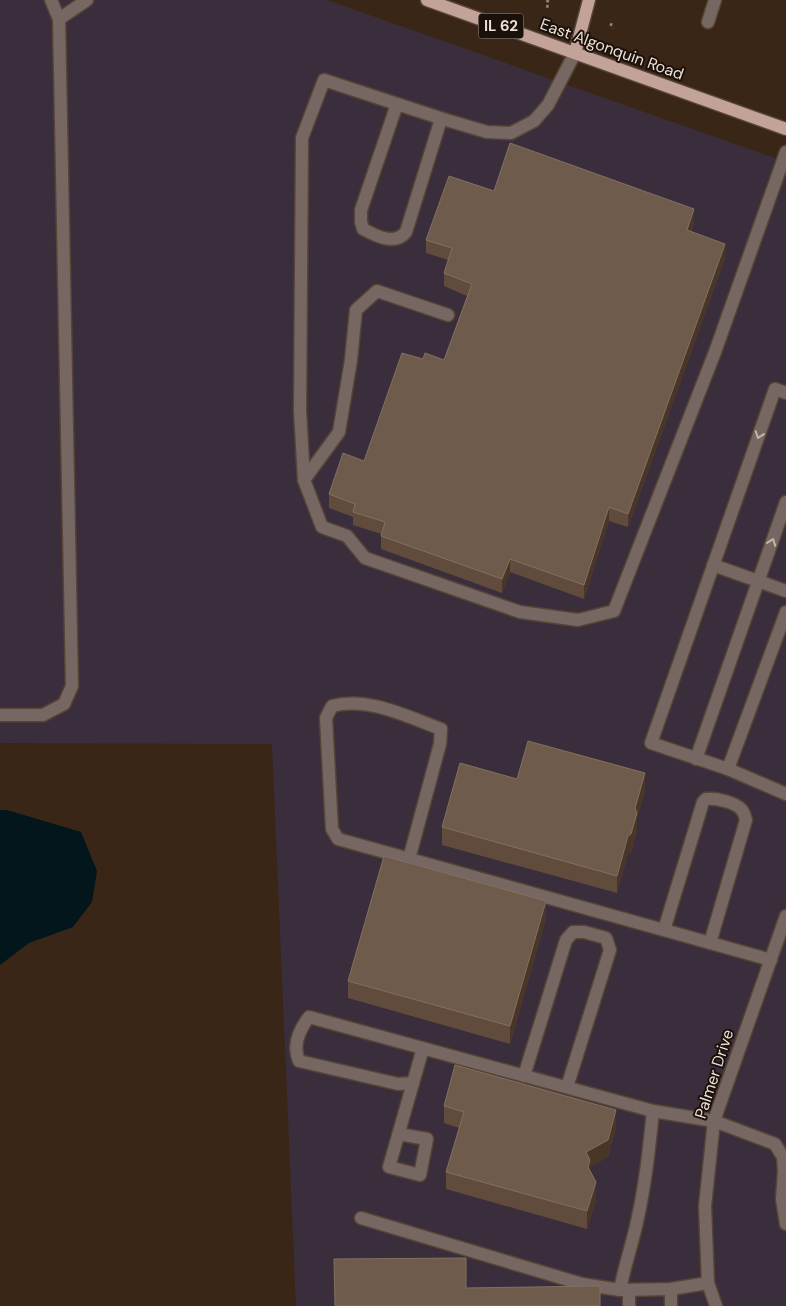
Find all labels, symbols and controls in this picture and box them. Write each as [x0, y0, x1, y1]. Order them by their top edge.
street label: East Algonquin Road [537, 13, 687, 85]
road number: IL 62 [478, 14, 524, 38]
one-way arrow [755, 430, 765, 439]
one-way arrow [766, 538, 776, 546]
street label: Palmer Drive [690, 1027, 738, 1121]

